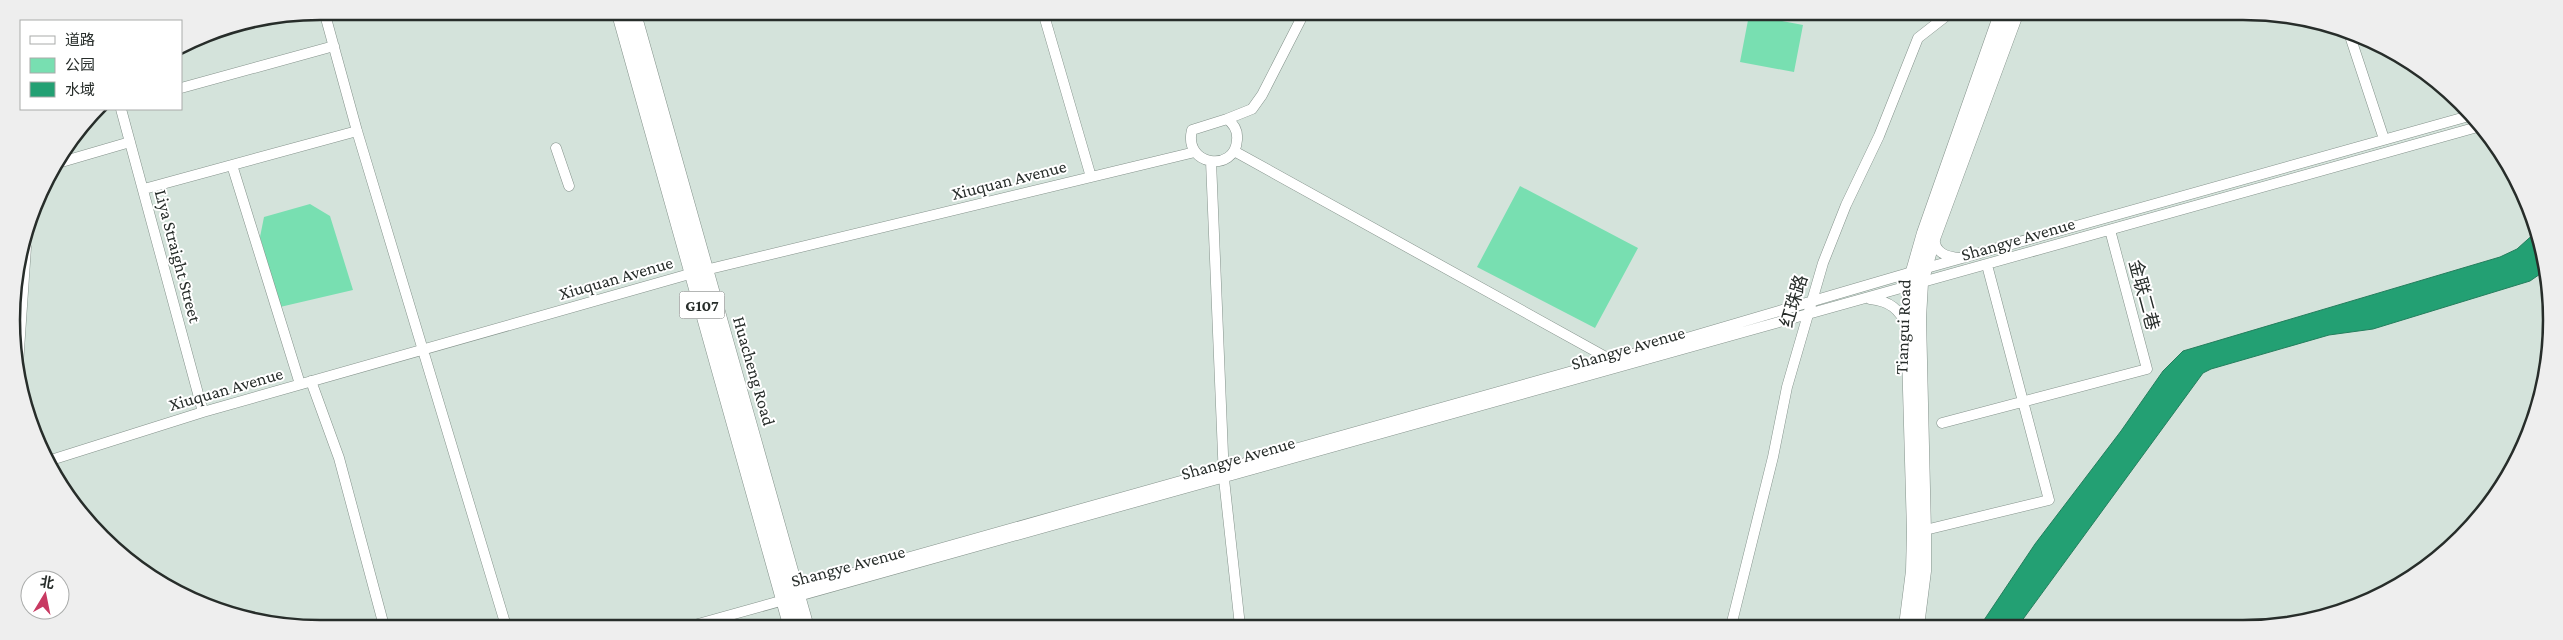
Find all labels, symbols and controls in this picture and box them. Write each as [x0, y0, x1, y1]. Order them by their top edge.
legend [20, 20, 182, 110]
text: 道路 [65, 32, 95, 48]
text: 公园 [65, 57, 95, 73]
text: 水域 [65, 82, 95, 98]
street label: Xiuquan Avenue [950, 156, 1069, 204]
street label: Liya Straight Street [151, 187, 206, 326]
street label: Shangye Avenue [1959, 213, 2077, 265]
street label: Xiuquan Avenue [557, 252, 675, 304]
street label: 金联二巷 [2125, 258, 2163, 332]
street label: 红珠路 [1777, 272, 1811, 330]
street label: Tiangui Road [1891, 278, 1915, 375]
road number: G107 [680, 292, 724, 318]
street label: Huacheng Road [729, 314, 779, 429]
street label: Shangye Avenue [1569, 322, 1687, 374]
street label: Xiuquan Avenue [167, 363, 285, 415]
street label: Shangye Avenue [1179, 432, 1297, 484]
street label: Shangye Avenue [789, 541, 907, 591]
north arrow [20, 570, 70, 620]
text: 北 [39, 573, 56, 591]

